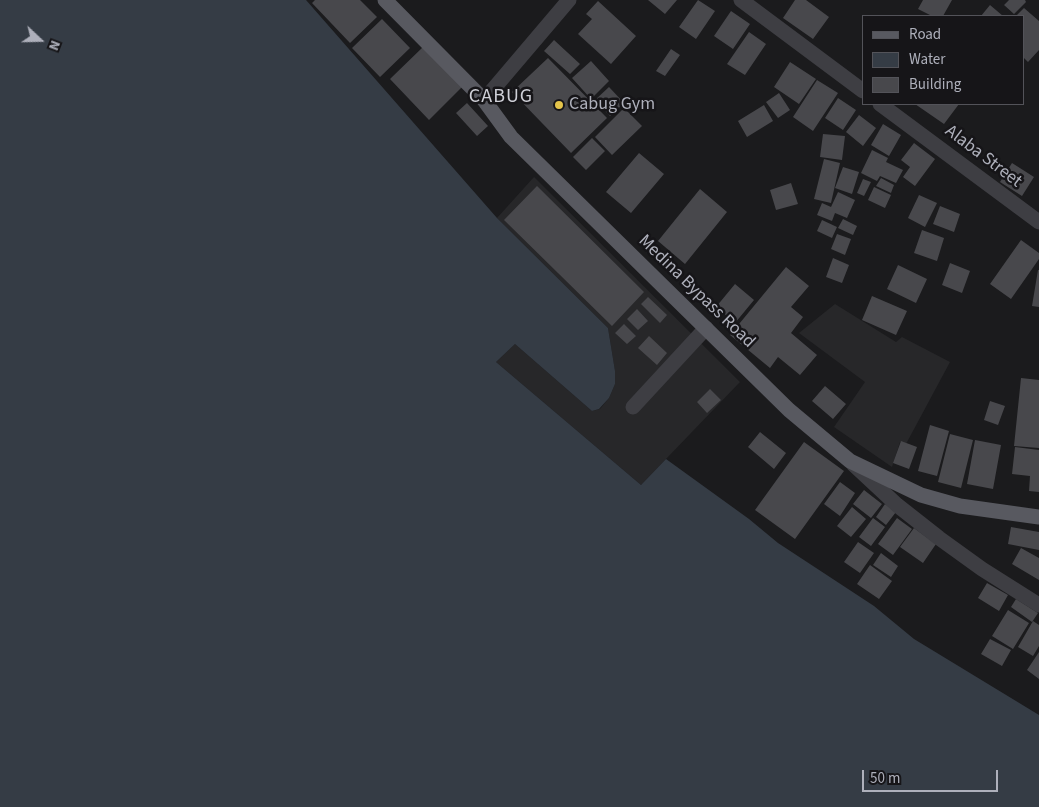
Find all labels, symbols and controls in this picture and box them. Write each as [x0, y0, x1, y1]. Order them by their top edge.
north arrow [15, 15, 65, 65]
legend [862, 15, 1024, 105]
text: Road [909, 24, 941, 45]
text: N [43, 37, 65, 53]
text: Water [909, 49, 945, 70]
text: Building [909, 74, 961, 95]
district label: CABUG [468, 86, 534, 110]
place label: Cabug Gym [569, 94, 655, 116]
marker: Cabug Gym [553, 99, 565, 111]
street label: Alaba Street [940, 121, 1026, 193]
street label: Medina Bypass Road [633, 231, 759, 353]
scale bar [864, 760, 1000, 792]
text: 50 m [870, 768, 900, 789]

